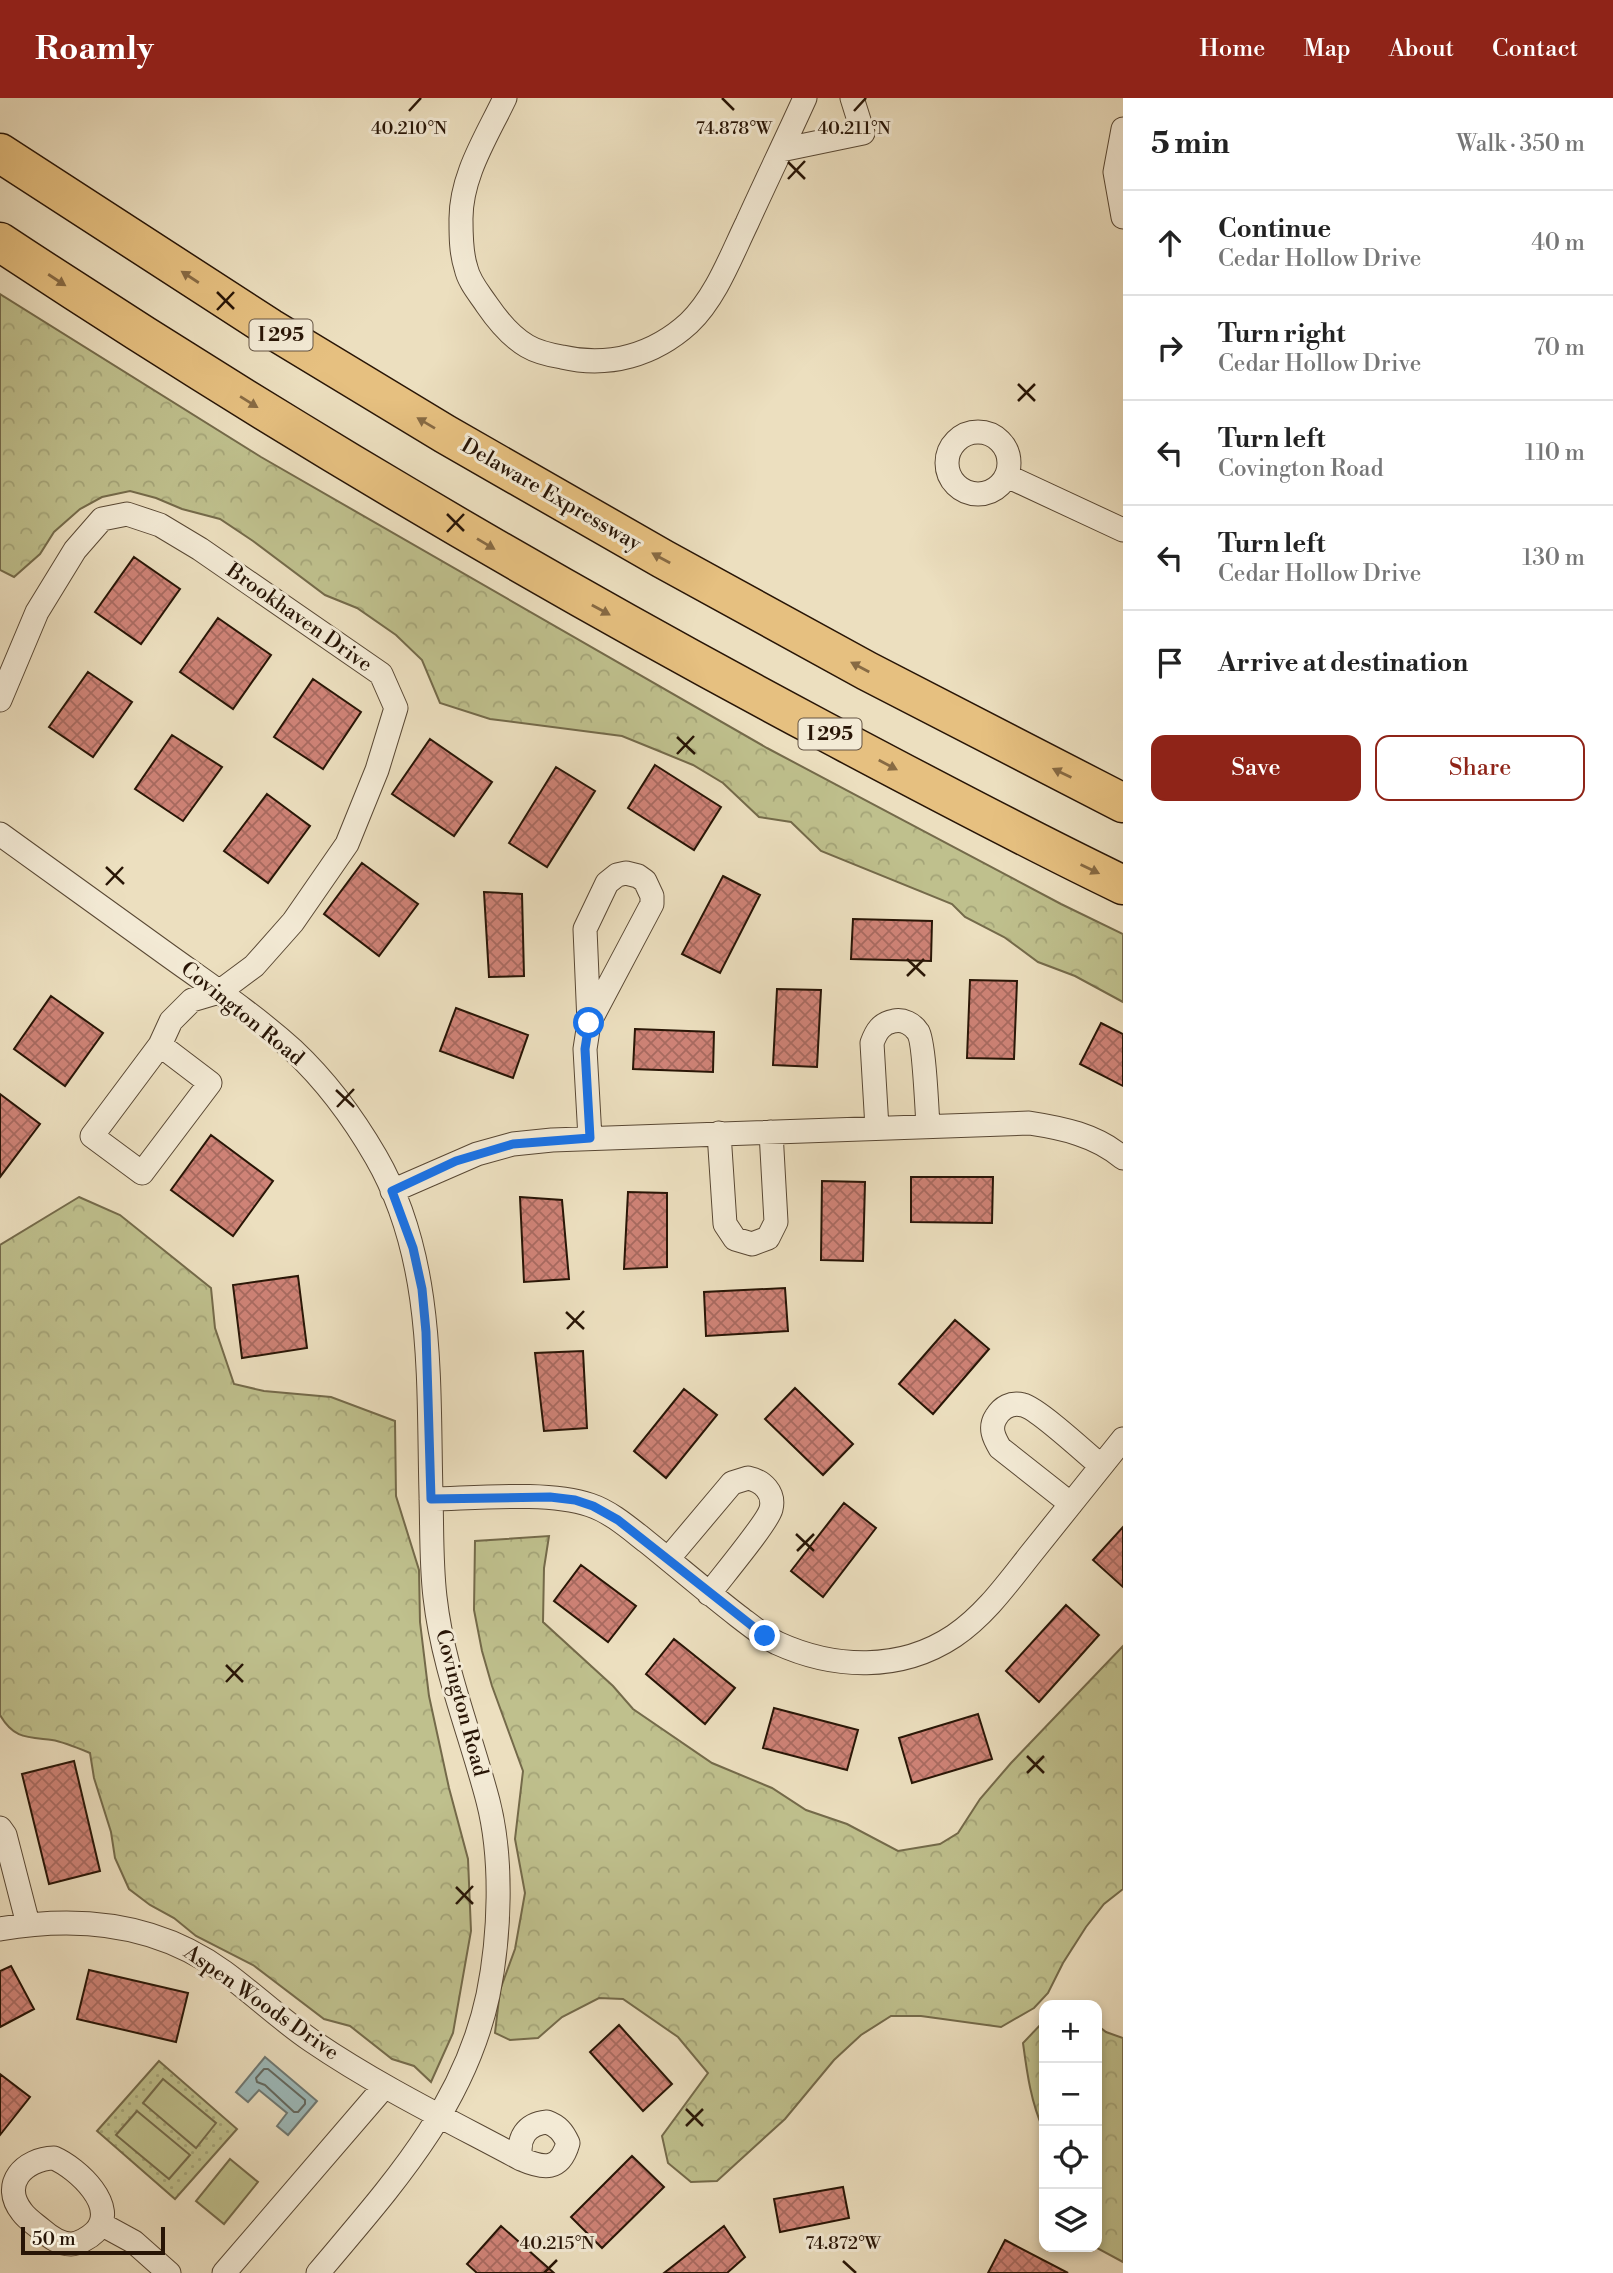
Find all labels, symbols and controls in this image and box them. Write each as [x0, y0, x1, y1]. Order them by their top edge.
text: Roamly [35, 29, 154, 70]
text: Home [1200, 34, 1265, 64]
text: Map [1303, 34, 1351, 64]
text: About [1389, 34, 1454, 64]
text: Contact [1492, 34, 1578, 64]
text: 40.210°N [371, 117, 448, 140]
text: 74.878°W [696, 117, 773, 140]
text: 40.211°N [817, 117, 891, 140]
text: 5 min [1151, 125, 1230, 163]
text: Walk · 350 m [1456, 130, 1585, 158]
text: Continue [1218, 213, 1331, 245]
icon: ahead [1151, 224, 1189, 262]
text: 40 m [1531, 229, 1585, 257]
text: Cedar Hollow Drive [1218, 245, 1421, 273]
one-way arrow [181, 271, 200, 284]
one-way arrow [47, 273, 67, 286]
text: Turn right [1218, 318, 1346, 350]
road number: I 295 [250, 319, 312, 350]
icon: right [1151, 329, 1189, 367]
text: 70 m [1534, 334, 1585, 362]
text: Cedar Hollow Drive [1218, 350, 1421, 378]
one-way arrow [239, 395, 258, 408]
one-way arrow [416, 416, 435, 429]
text: Turn left [1218, 423, 1326, 455]
street label: Delaware Expressway [456, 433, 646, 558]
icon: left [1151, 434, 1189, 472]
text: 110 m [1525, 439, 1585, 467]
text: Covington Road [1218, 455, 1384, 483]
text: Turn left [1218, 528, 1326, 560]
one-way arrow [476, 538, 495, 550]
icon: left [1151, 539, 1189, 577]
text: 130 m [1522, 544, 1585, 572]
one-way arrow [651, 552, 670, 564]
street label: Brookhaven Drive [220, 557, 377, 678]
text: Cedar Hollow Drive [1218, 560, 1421, 588]
one-way arrow [592, 604, 611, 616]
icon: arrive [1151, 644, 1189, 682]
text: Arrive at destination [1218, 647, 1468, 679]
one-way arrow [851, 661, 870, 673]
road number: I 295 [798, 719, 862, 750]
button: Save [1151, 735, 1361, 801]
button: Share [1375, 735, 1585, 801]
one-way arrow [878, 759, 898, 770]
one-way arrow [1052, 767, 1072, 778]
one-way arrow [1080, 863, 1100, 874]
street label: Covington Road [175, 956, 309, 1072]
route start [573, 1007, 604, 1038]
route end [749, 1620, 780, 1651]
street label: Covington Road [429, 1627, 493, 1779]
street label: Aspen Woods Drive [178, 1939, 344, 2066]
map controls [1039, 2000, 1102, 2252]
button: + [1039, 2000, 1102, 2063]
button: − [1039, 2063, 1102, 2126]
button: locate [1039, 2126, 1102, 2189]
button: layers [1039, 2189, 1102, 2252]
scale bar [21, 2224, 164, 2256]
text: 50 m [32, 2227, 76, 2251]
text: 40.215°N [520, 2232, 595, 2255]
text: 74.872°W [805, 2232, 881, 2255]

